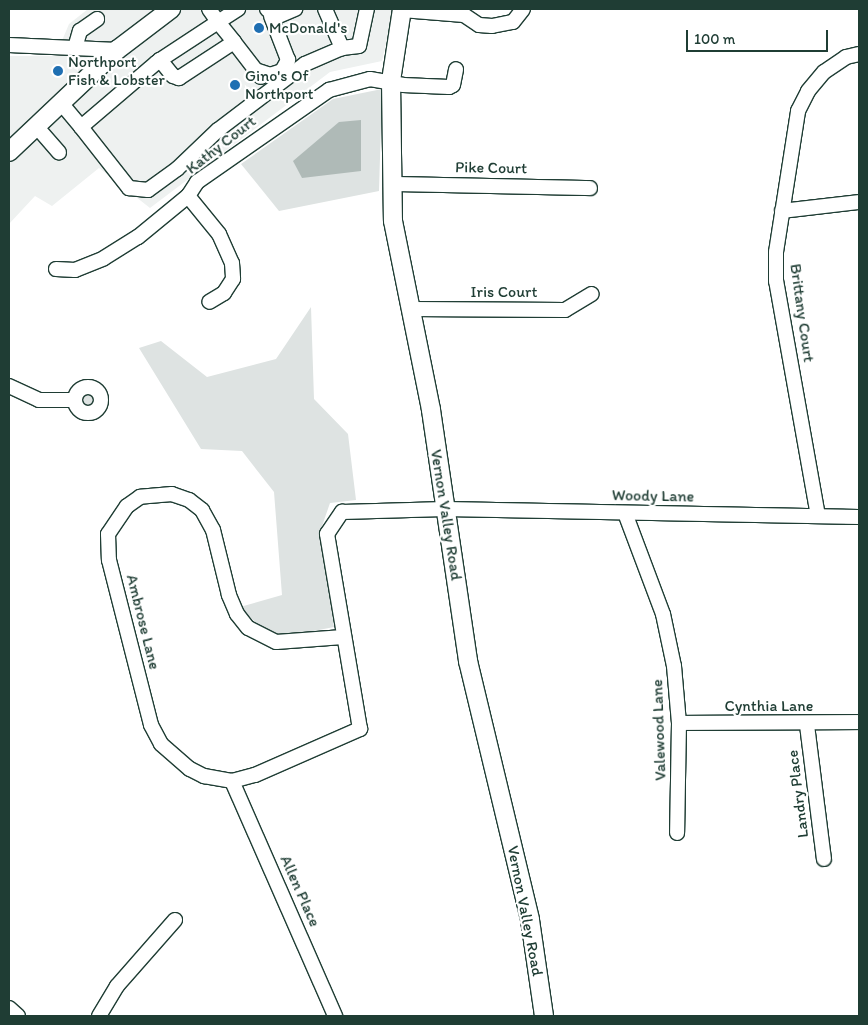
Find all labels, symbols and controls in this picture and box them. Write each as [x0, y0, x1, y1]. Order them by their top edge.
place label: McDonald's [269, 18, 347, 38]
scale bar [688, 20, 830, 52]
marker: McDonald's [253, 22, 265, 34]
text: 100 m [694, 30, 735, 48]
place label: Northport Fish & Lobster [68, 52, 165, 90]
marker: Northport Fish & Lobster [52, 65, 64, 77]
place label: Gino's Of Northport [245, 66, 313, 104]
marker: Gino's Of Northport [229, 79, 241, 91]
street label: Kathy Court [182, 112, 260, 178]
street label: Pike Court [455, 158, 527, 178]
street label: Brittany Court [786, 262, 818, 364]
street label: Iris Court [471, 282, 537, 302]
street label: Vernon Valley Road [426, 449, 466, 581]
street label: Woody Lane [612, 486, 694, 506]
street label: Ambrose Lane [122, 572, 164, 672]
street label: Valewood Lane [648, 679, 670, 781]
street label: Cynthia Lane [724, 696, 814, 716]
street label: Landry Place [783, 749, 813, 839]
street label: Vernon Valley Road [503, 845, 547, 977]
street label: Allen Place [276, 852, 324, 930]

